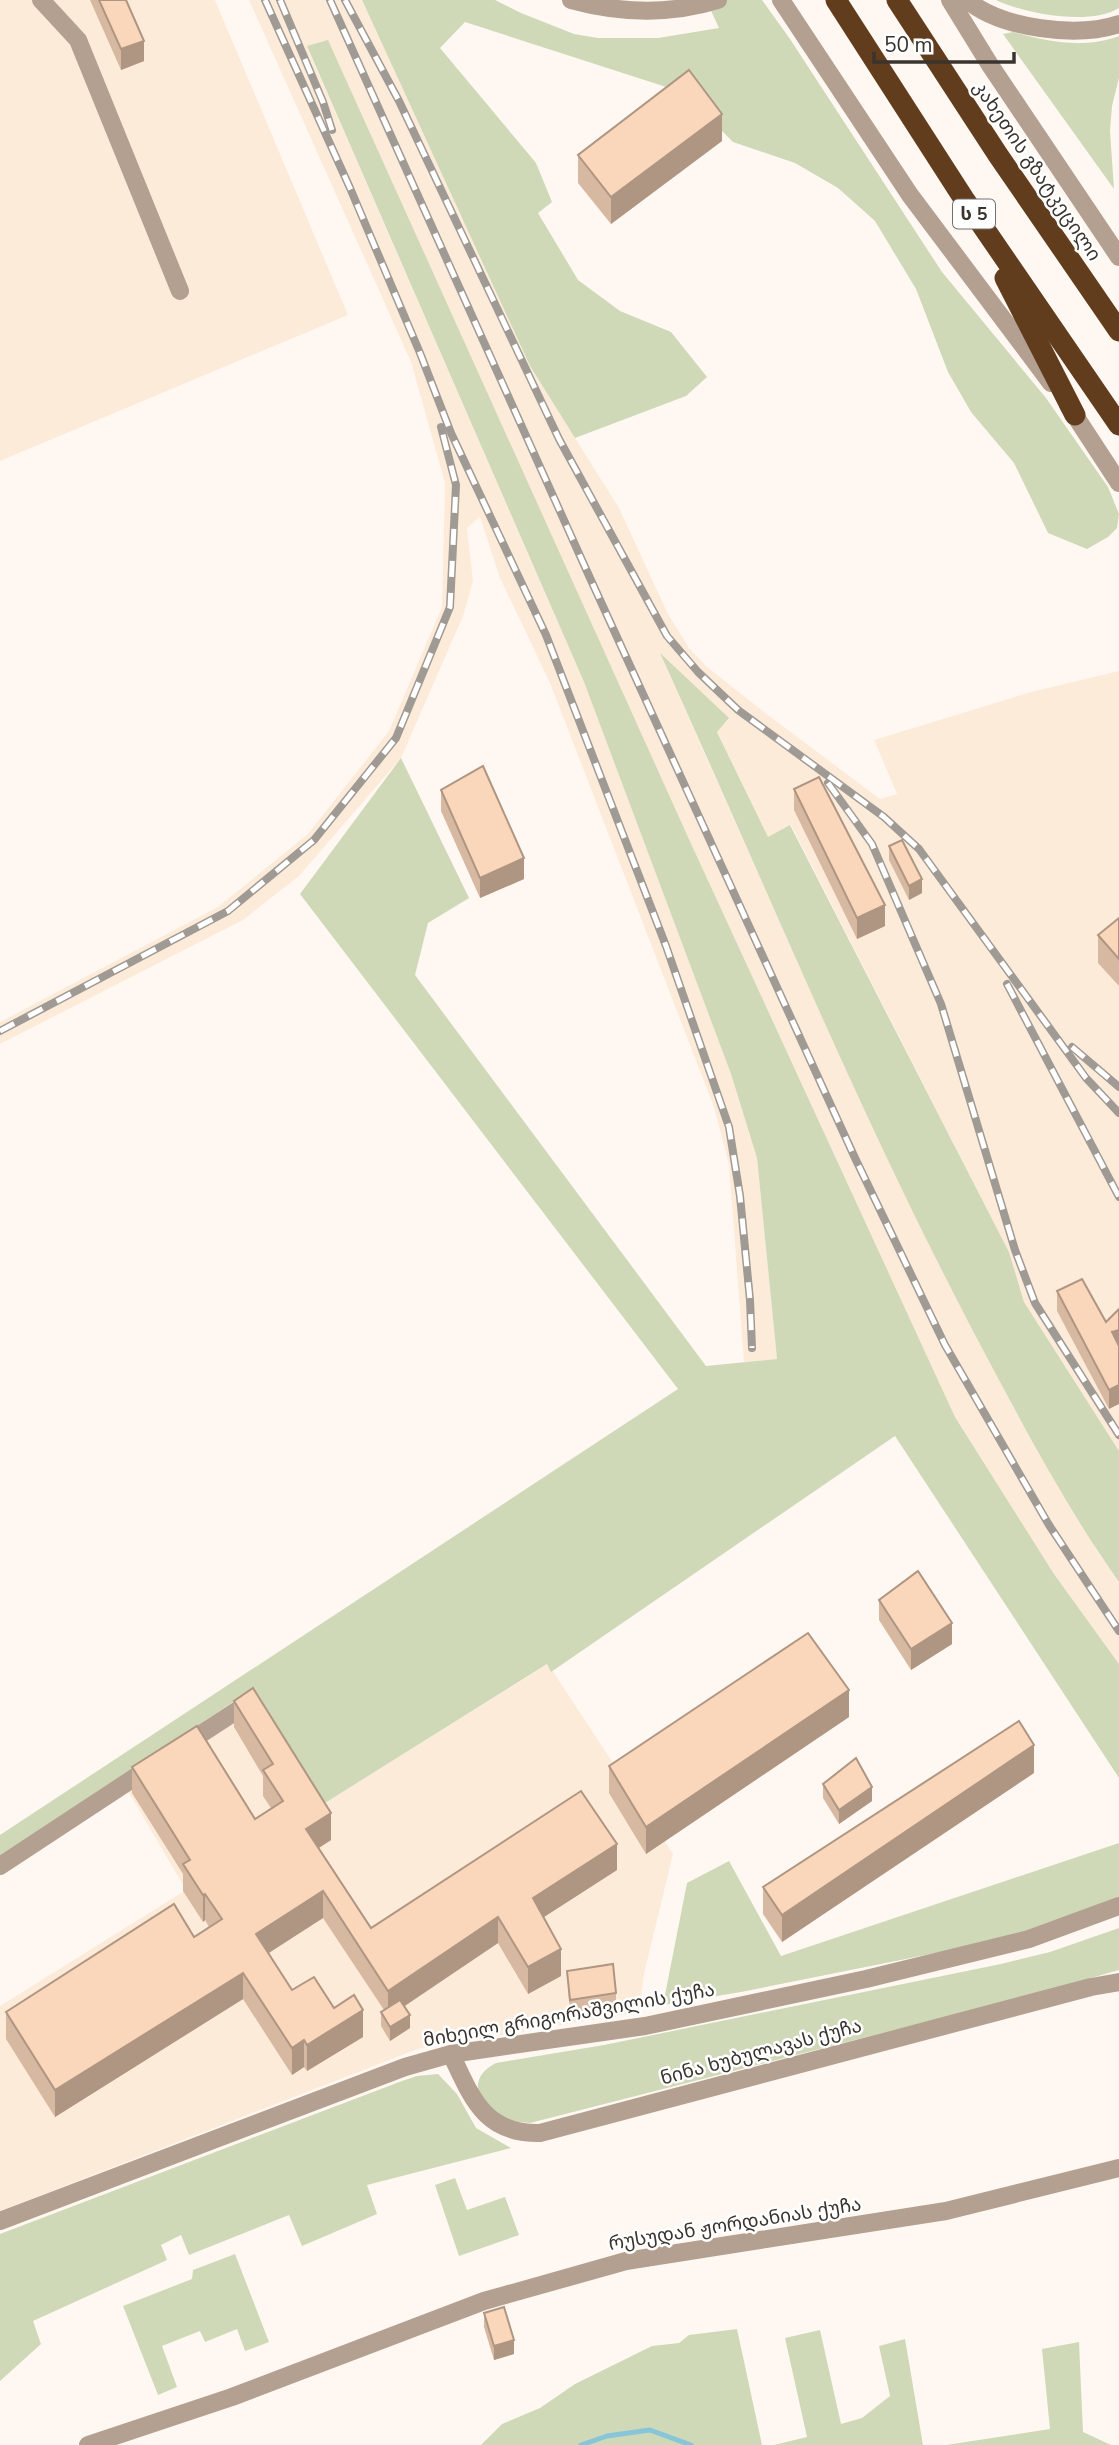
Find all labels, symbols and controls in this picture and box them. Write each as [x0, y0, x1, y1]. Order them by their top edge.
scale bar [874, 21, 1014, 65]
text: 50 m [884, 31, 933, 59]
street label: კახეთის გზატკეცილი [967, 76, 1107, 266]
road number: ს 5 [953, 200, 995, 229]
street label: მიხეილ გრიგორაშვილის ქუჩა [421, 1977, 717, 2053]
street label: ნინა ხუბულავას ქუჩა [657, 2013, 865, 2091]
street label: რუსუდან ჟორდანიას ქუჩა [607, 2191, 863, 2257]

